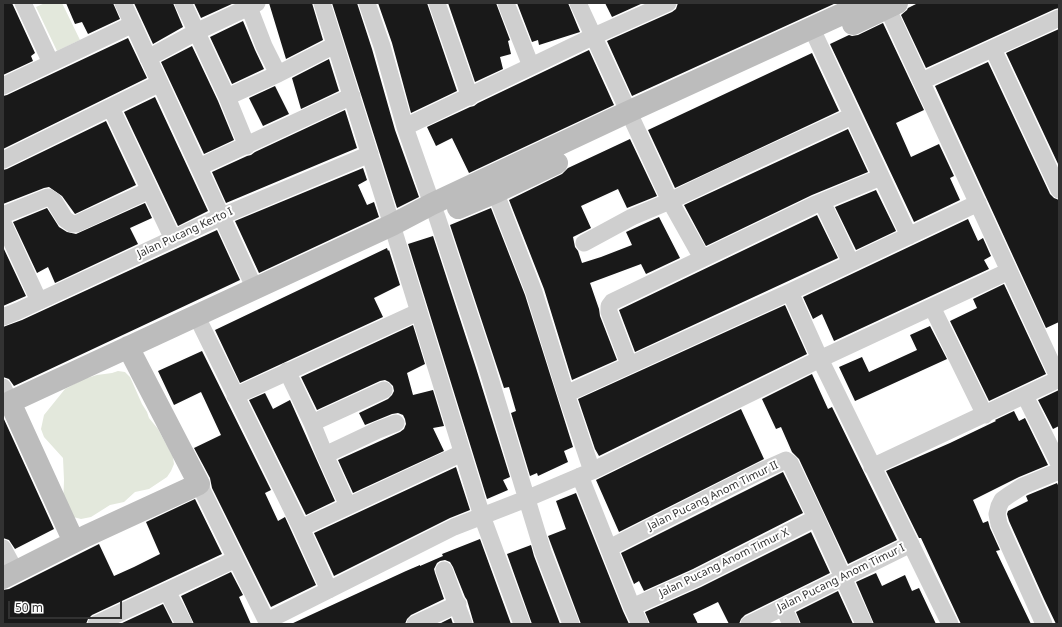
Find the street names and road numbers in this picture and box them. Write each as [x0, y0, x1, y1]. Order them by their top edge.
street label: Jalan Pucang Kerto I [135, 205, 235, 261]
street label: Jalan Pucang Anom Timur II [646, 459, 780, 533]
street label: Jalan Pucang Anom Timur X [657, 526, 791, 600]
street label: Jalan Pucang Anom Timur I [775, 541, 907, 615]

